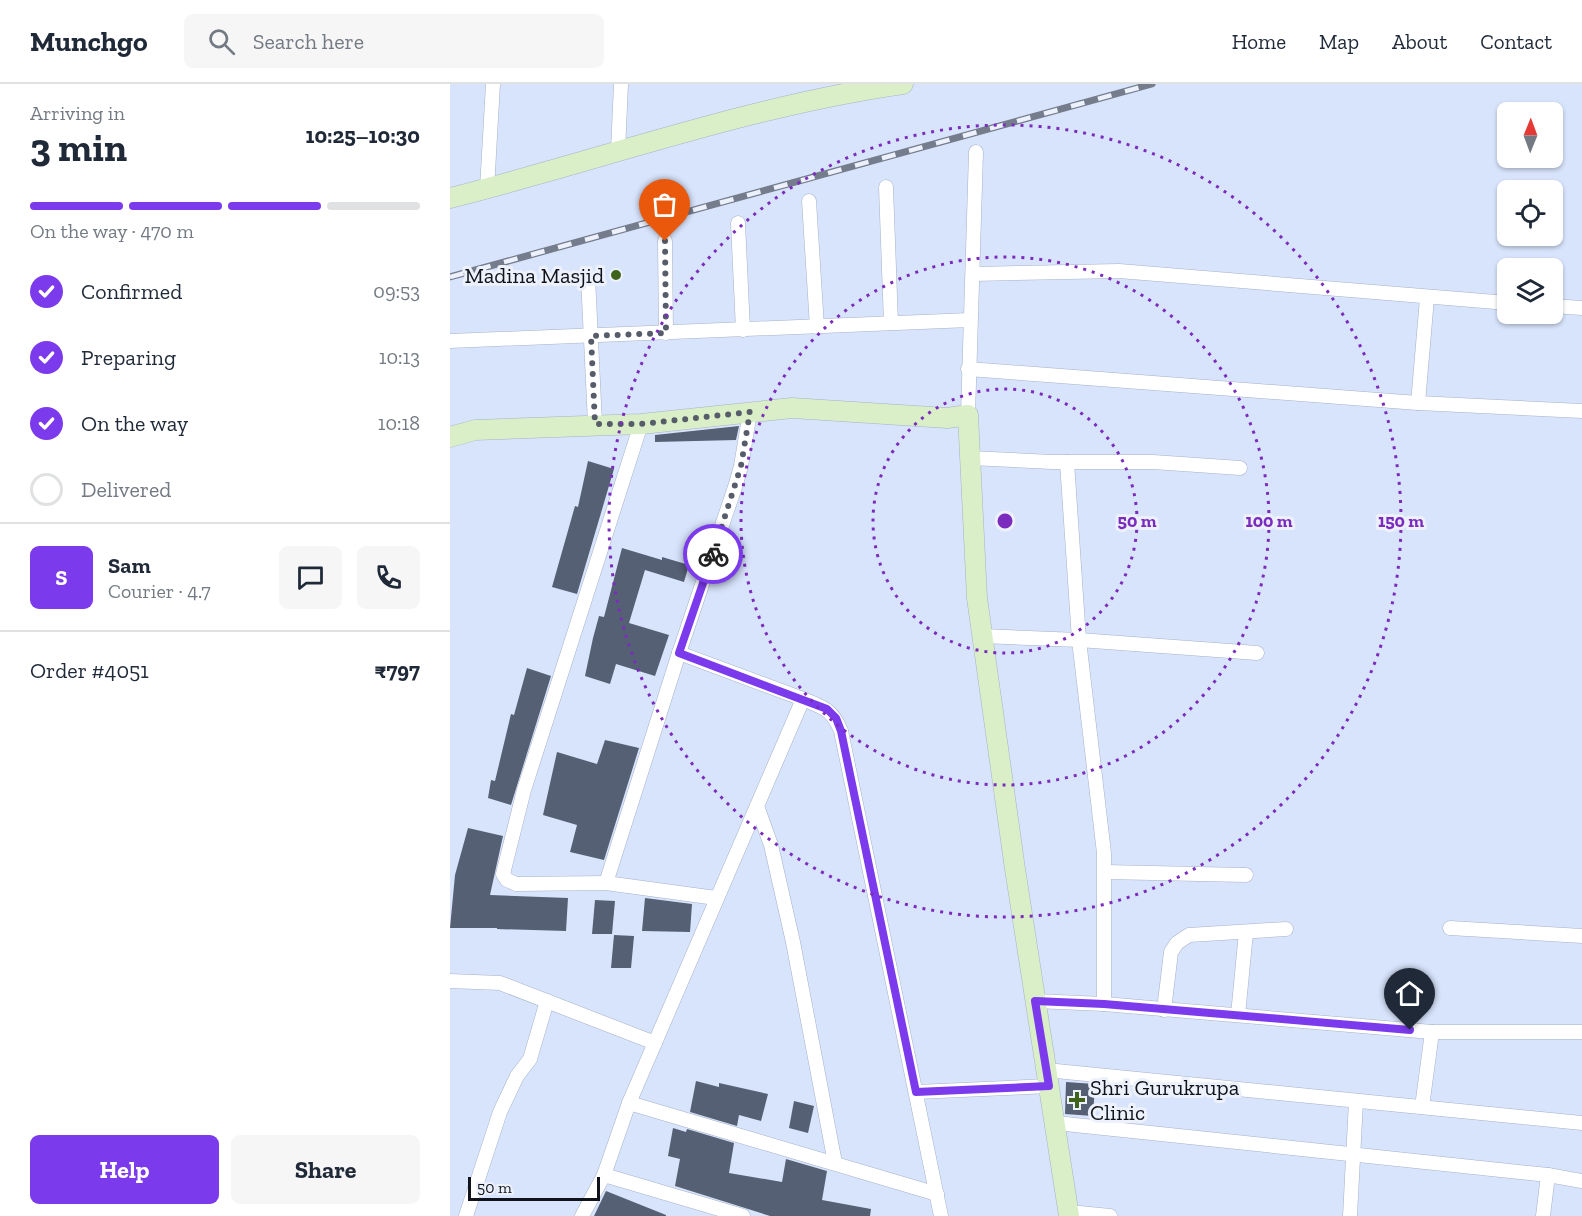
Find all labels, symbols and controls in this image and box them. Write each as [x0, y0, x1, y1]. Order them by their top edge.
search box [184, 14, 604, 68]
text: Munchgo [30, 25, 148, 58]
icon: search [205, 25, 238, 58]
text: Search here [253, 28, 364, 55]
text: Home [1232, 29, 1286, 54]
text: Map [1319, 29, 1359, 54]
text: About [1392, 29, 1447, 54]
text: Contact [1480, 29, 1552, 54]
text: Arriving in [30, 101, 125, 125]
north arrow [1497, 102, 1563, 168]
map controls [1497, 102, 1563, 324]
text: 10:25–10:30 [306, 122, 420, 149]
text: 3 min [30, 124, 127, 171]
pin [639, 179, 690, 241]
button: locate [1497, 180, 1563, 246]
icon: bag [648, 188, 681, 221]
text: On the way · 470 m [30, 219, 194, 243]
button: layers [1497, 258, 1563, 324]
place label: Madina Masjid [464, 262, 604, 289]
marker: Madina Masjid [609, 268, 623, 282]
icon: check [30, 275, 63, 308]
text: Confirmed [81, 278, 182, 305]
text: 09:53 [373, 279, 420, 303]
icon: check [30, 341, 63, 374]
text: Preparing [81, 344, 176, 371]
text: 10:13 [379, 345, 420, 369]
icon: check [30, 407, 63, 440]
text: On the way [81, 410, 188, 437]
text: 10:18 [378, 411, 420, 435]
text: Delivered [81, 476, 171, 503]
text: 50 m [1118, 510, 1157, 532]
text: 100 m [1245, 510, 1293, 532]
text: 150 m [1378, 510, 1424, 532]
centre of rings [995, 511, 1015, 531]
courier [683, 524, 743, 584]
icon: bike [697, 538, 730, 571]
button: chat [279, 546, 342, 609]
button: phone [357, 546, 420, 609]
text: Sam [108, 552, 151, 579]
text: S [55, 564, 68, 591]
text: Courier · 4.7 [108, 579, 211, 603]
text: Order #4051 [30, 657, 149, 684]
text: ₹797 [375, 657, 420, 684]
pin [1384, 968, 1435, 1030]
icon: home [1393, 977, 1426, 1010]
place label: Shri Gurukrupa Clinic [1090, 1074, 1240, 1126]
marker: Shri Gurukrupa Clinic [1068, 1091, 1086, 1109]
button: Help [30, 1135, 219, 1204]
button: Share [231, 1135, 420, 1204]
scale bar [468, 1174, 600, 1202]
text: 50 m [477, 1178, 512, 1197]

